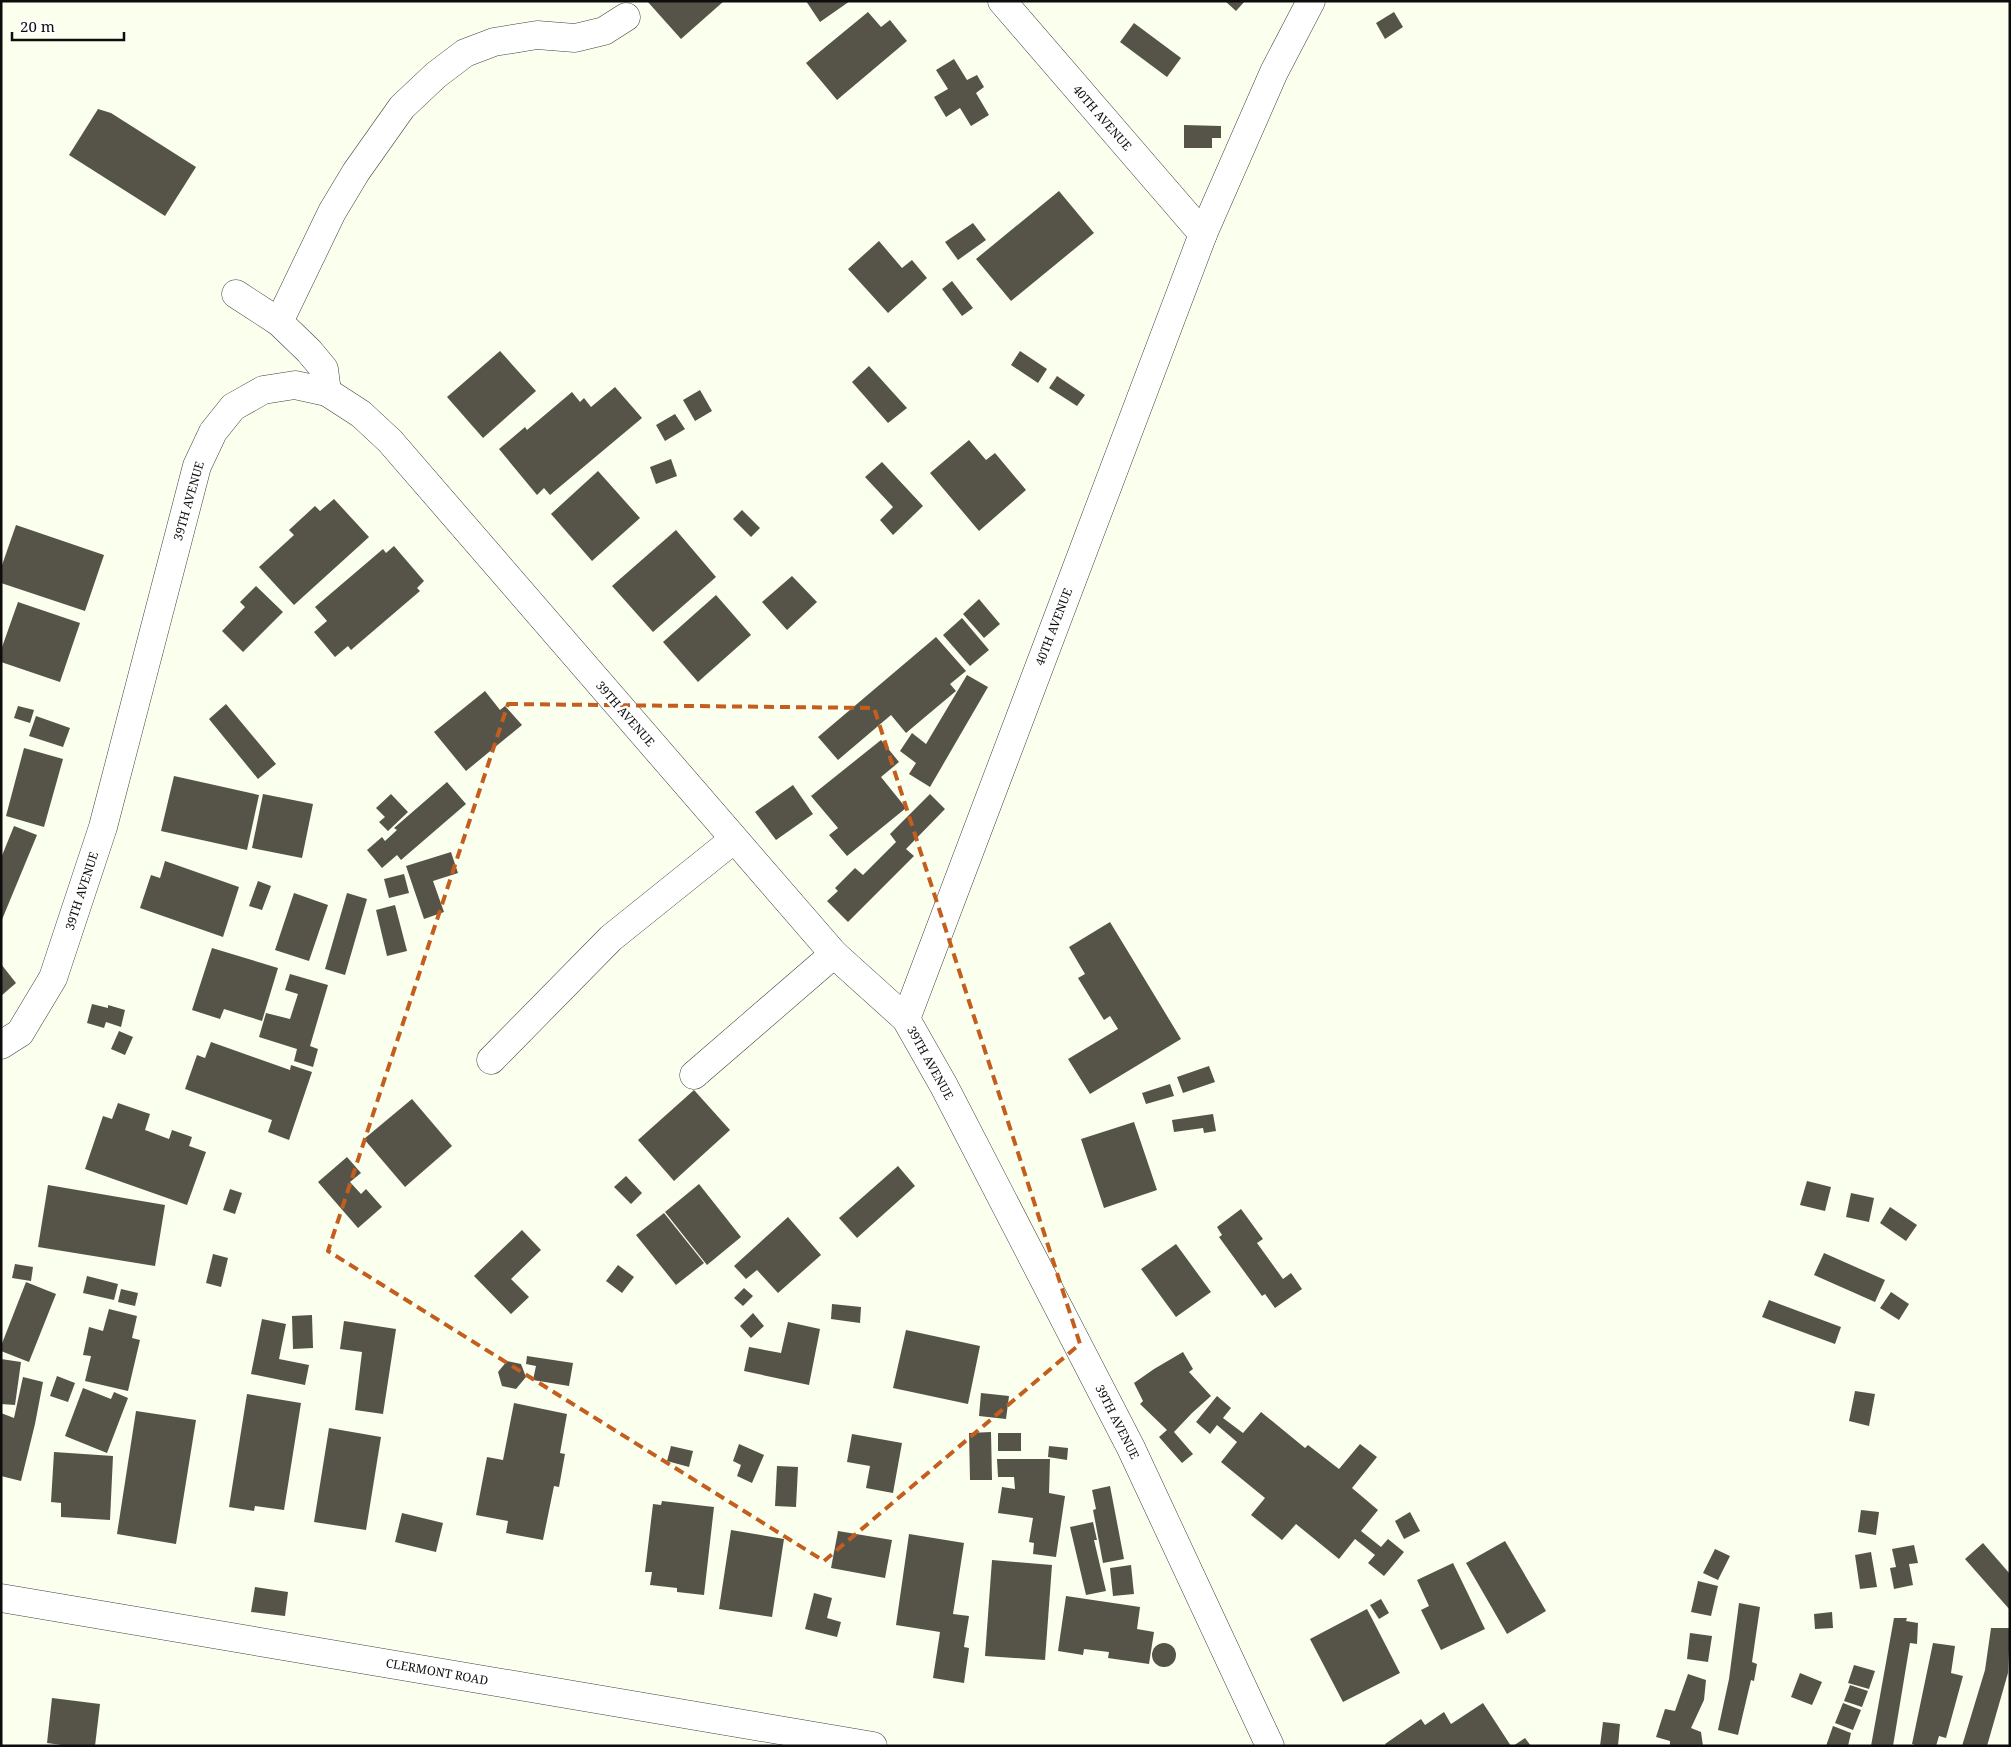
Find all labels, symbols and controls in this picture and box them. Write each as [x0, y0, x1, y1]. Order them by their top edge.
scale bar [12, 10, 125, 42]
text: 20 m [20, 16, 55, 36]
street label: 40TH AVENUE [1069, 81, 1136, 154]
street label: 39TH AVENUE [169, 459, 208, 542]
street label: 40TH AVENUE [1031, 586, 1076, 668]
street label: 39TH AVENUE [592, 677, 659, 750]
street label: 39TH AVENUE [61, 849, 102, 932]
street label: 39TH AVENUE [903, 1023, 958, 1103]
street label: 39TH AVENUE [1091, 1382, 1144, 1462]
street label: CLERMONT ROAD [385, 1654, 490, 1689]

